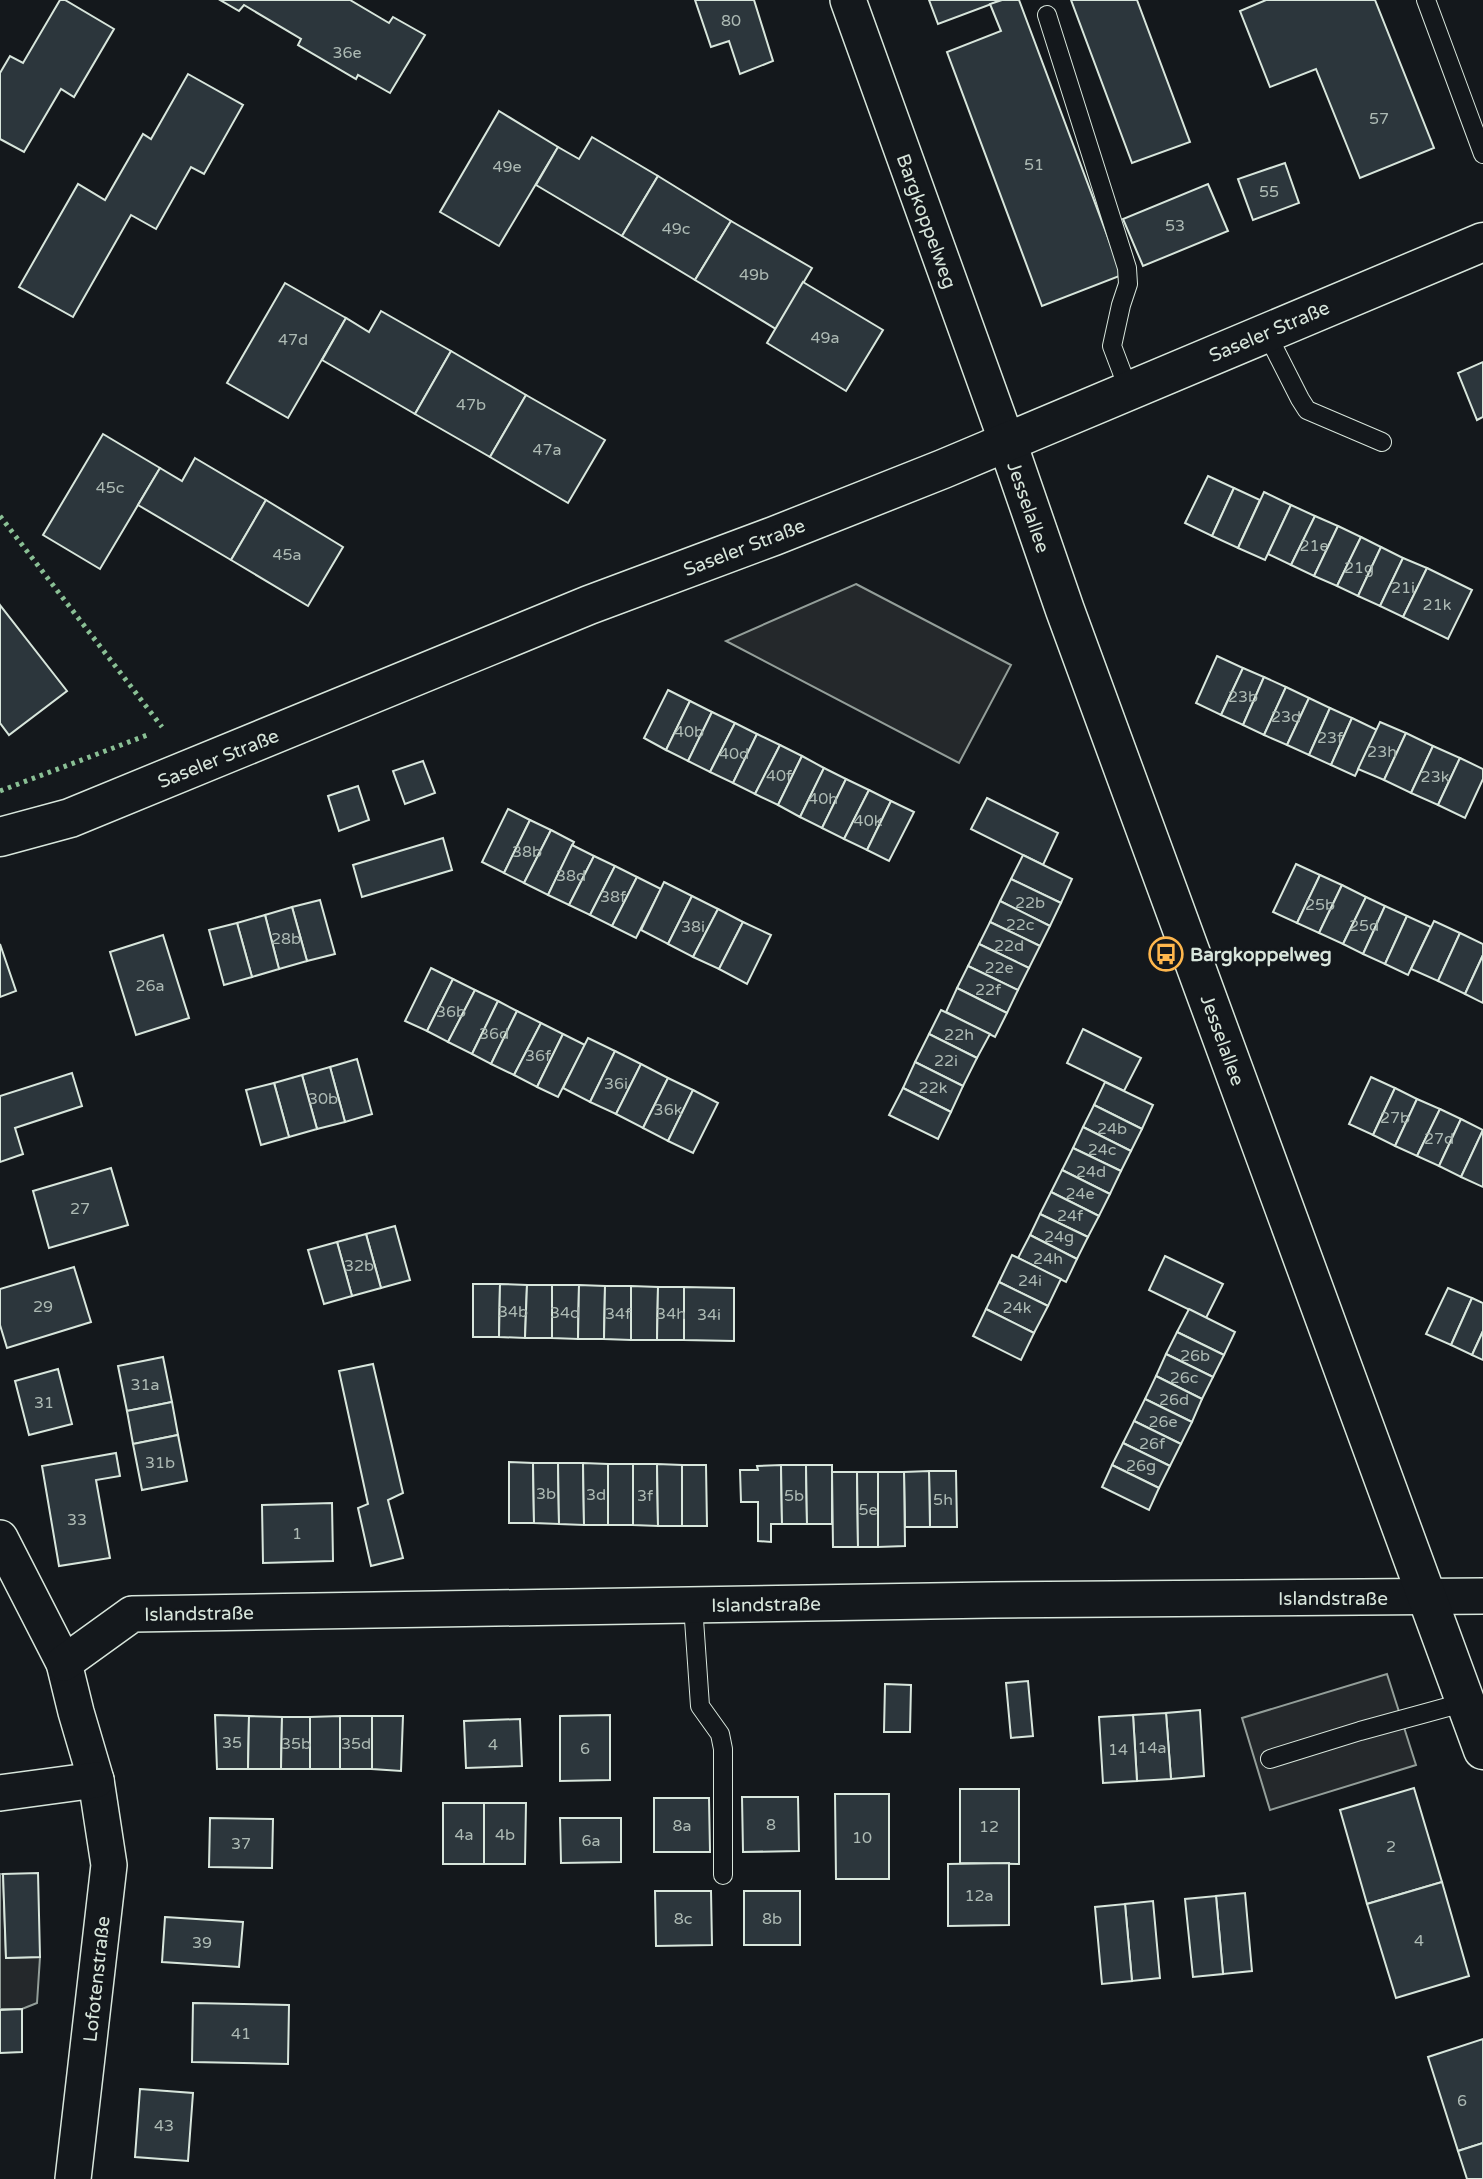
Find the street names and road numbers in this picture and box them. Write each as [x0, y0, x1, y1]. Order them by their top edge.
street label: Bargkoppelweg [891, 151, 961, 292]
street label: Saseler Straße [1206, 297, 1333, 367]
street label: Jesselallee [1002, 459, 1054, 556]
street label: Saseler Straße [680, 515, 808, 581]
street label: Saseler Straße [155, 725, 282, 793]
street label: Jesselallee [1195, 992, 1249, 1089]
street label: Islandstraße [1278, 1588, 1388, 1610]
street label: Islandstraße [711, 1593, 821, 1617]
street label: Islandstraße [144, 1602, 254, 1626]
street label: Lofotenstraße [79, 1915, 115, 2043]

